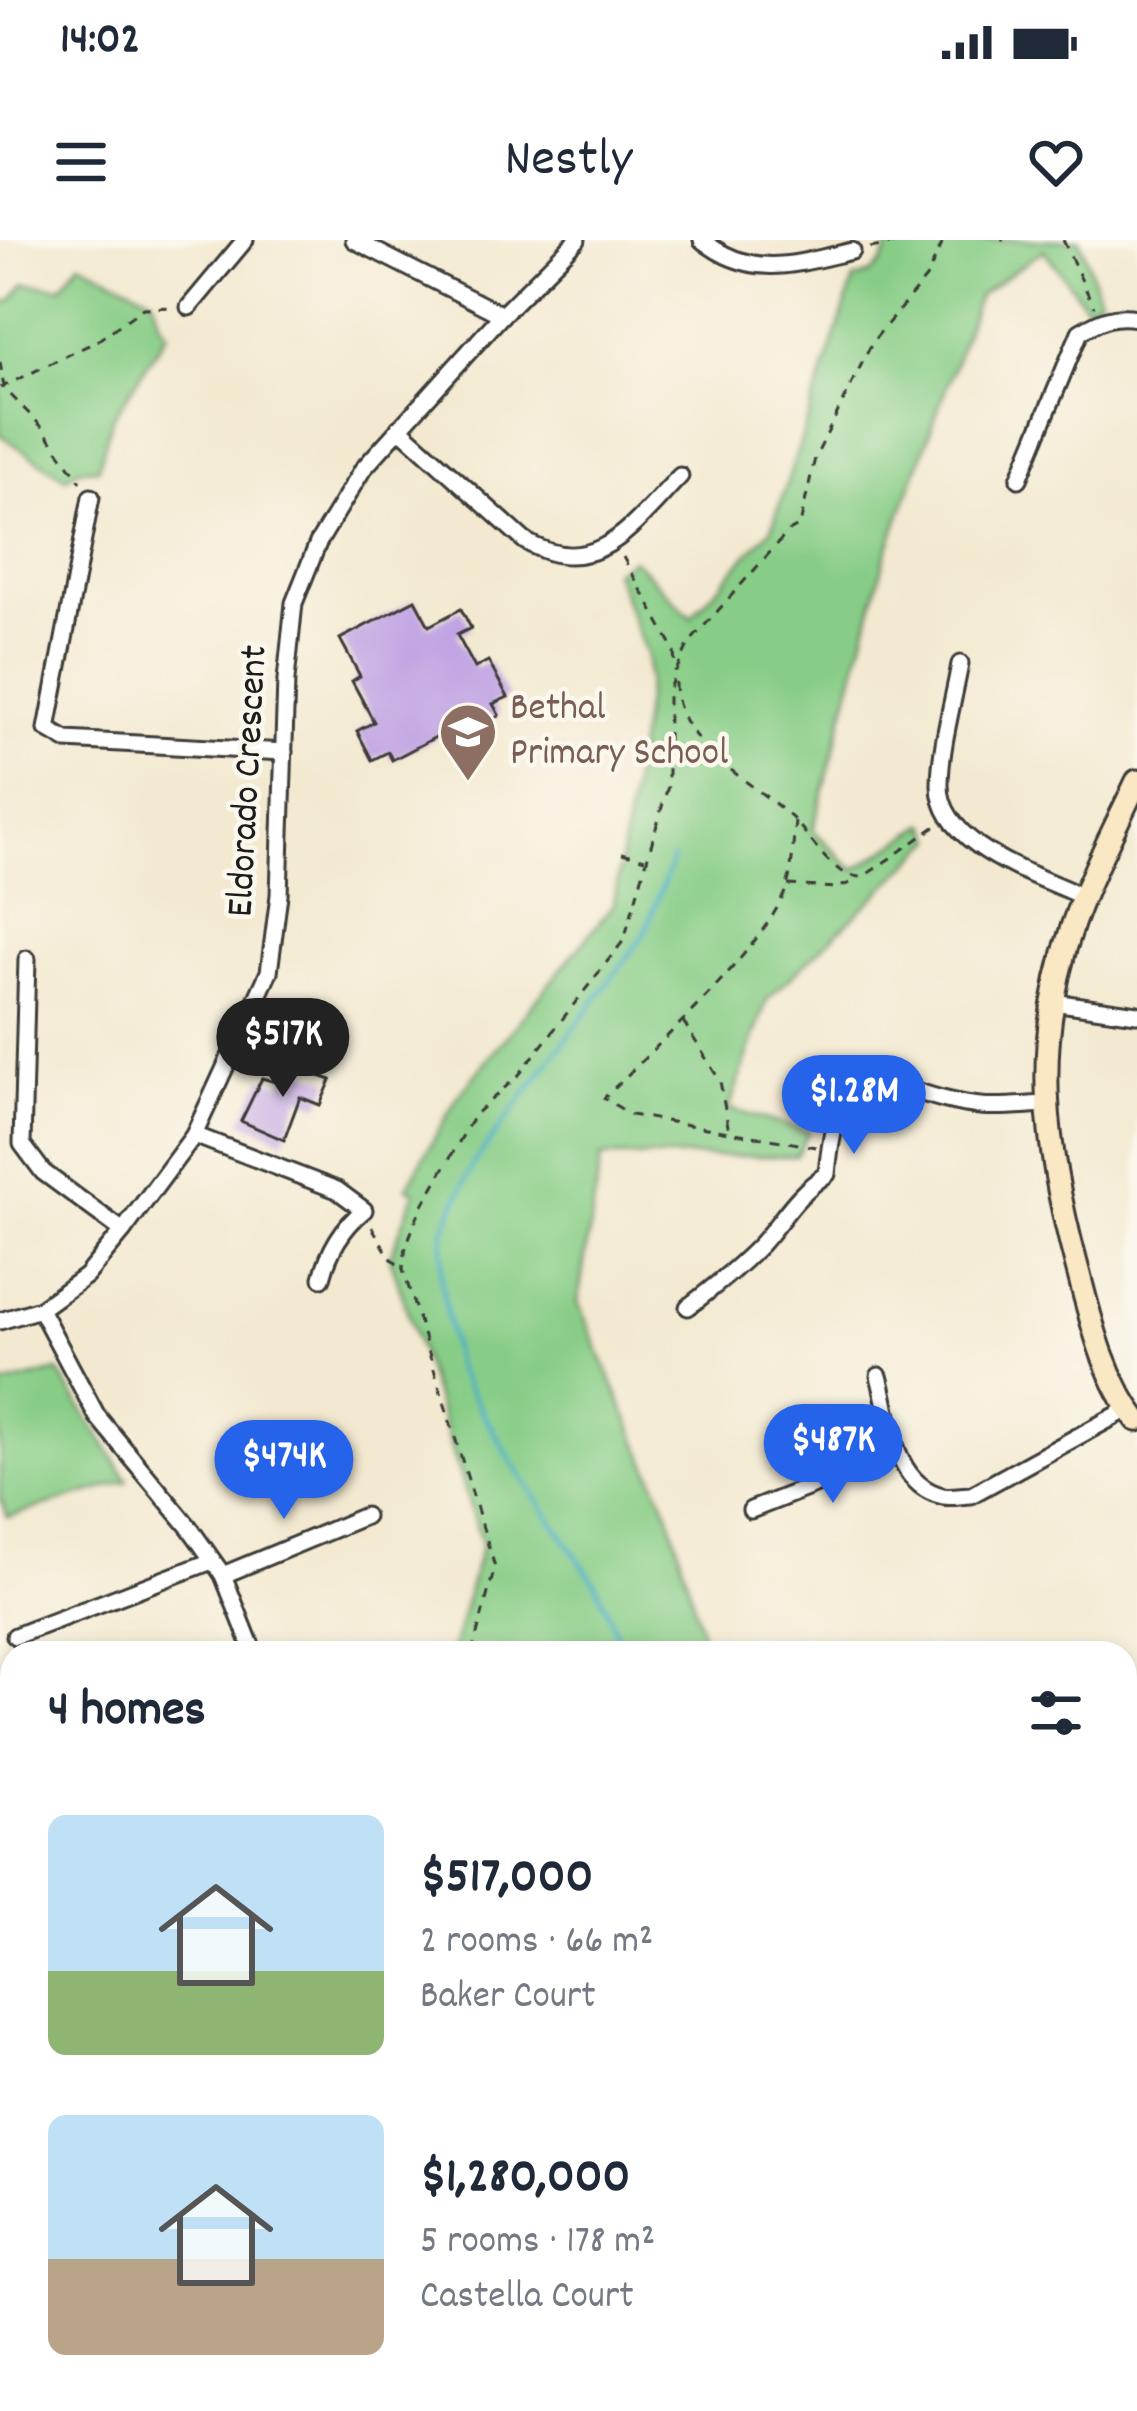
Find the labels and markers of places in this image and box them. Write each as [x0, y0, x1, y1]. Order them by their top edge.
place label: Bethal Primary School [510, 683, 728, 783]
school or university icon: Bethal Primary School [437, 701, 499, 783]
pin: $517K [199, 998, 367, 1100]
pin: $1.28M [756, 1055, 952, 1157]
pin: $487K [749, 1404, 917, 1506]
pin: $474K [200, 1420, 368, 1522]

